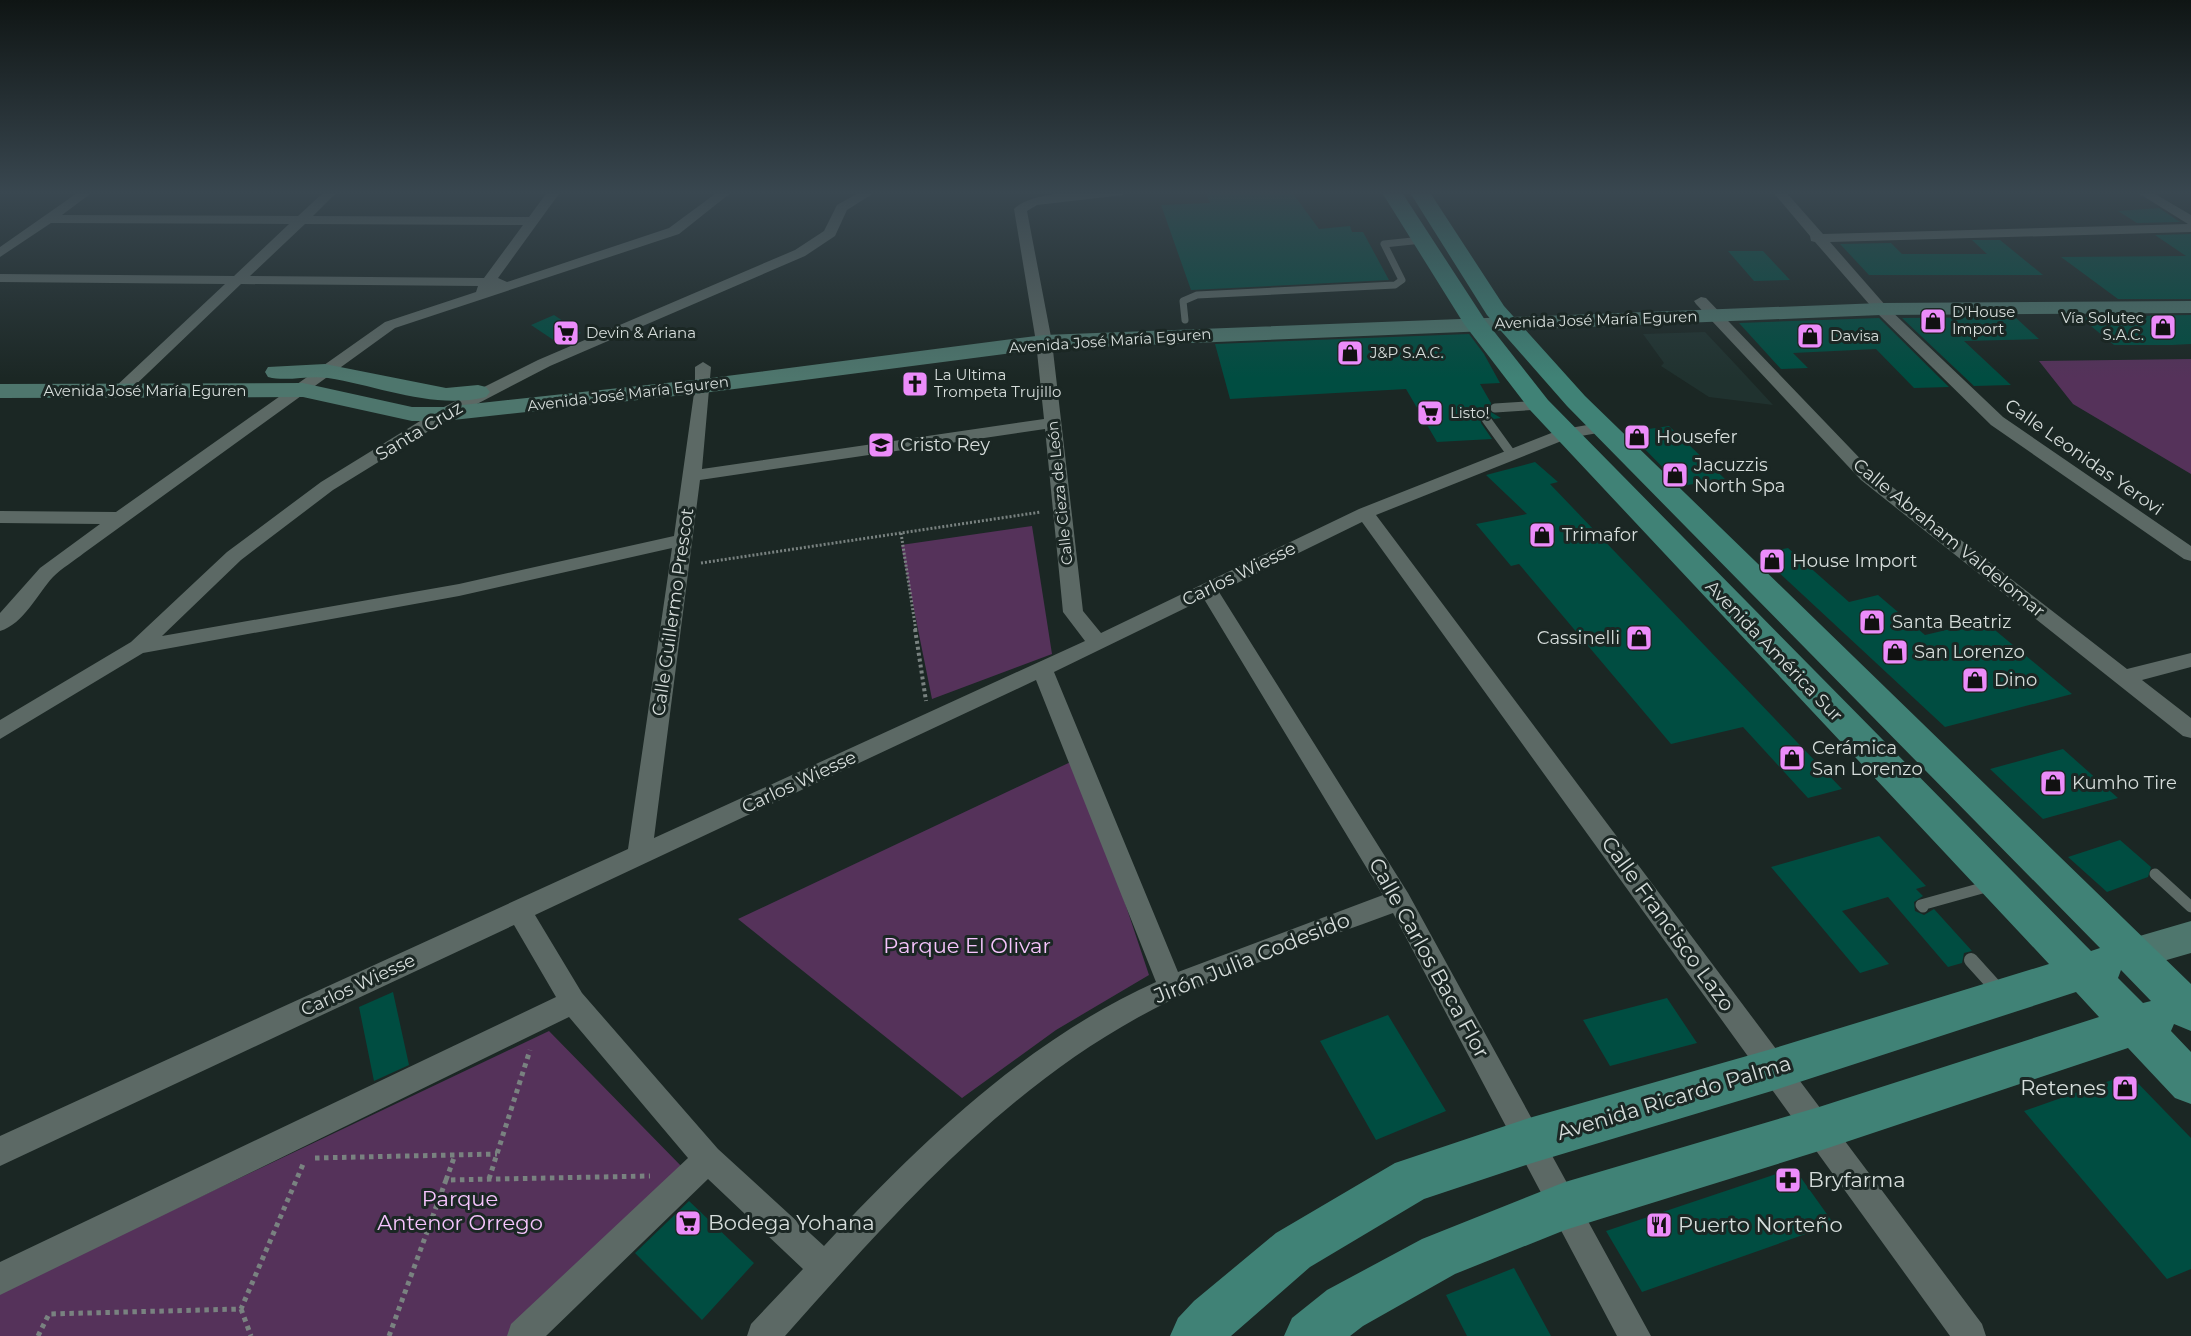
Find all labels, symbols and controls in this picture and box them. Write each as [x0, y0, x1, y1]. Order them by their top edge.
place label: D'House Import [1952, 302, 2015, 338]
street label: Avenida José María Eguren [1494, 306, 1698, 333]
shop icon: D'House Import [1918, 306, 1948, 336]
place label: Vía Solutec S.A.C. [2061, 308, 2144, 344]
shop icon: Vía Solutec S.A.C. [2148, 312, 2178, 342]
supermarket icon: Devin & Ariana [551, 318, 581, 348]
shop icon: Davisa [1795, 321, 1825, 351]
place label: Devin & Ariana [586, 323, 696, 342]
street label: Avenida José María Eguren [1008, 324, 1212, 357]
place label: Davisa [1830, 326, 1879, 345]
shop icon: J&P S.A.C. [1335, 338, 1365, 368]
place label: J&P S.A.C. [1369, 343, 1444, 362]
place label: La Ultima Trompeta Trujillo [934, 365, 1061, 401]
church icon: La Ultima Trompeta Trujillo [900, 369, 930, 399]
street label: Avenida José María Eguren [526, 372, 730, 415]
street label: Avenida José María Eguren [44, 381, 246, 400]
street label: Calle Leonidas Yerovi [2001, 394, 2167, 520]
street label: Santa Cruz [372, 396, 466, 466]
supermarket icon: Listo! [1415, 398, 1445, 428]
place label: Listo! [1450, 403, 1489, 422]
street label: Calle Cieza de León [1042, 420, 1077, 566]
shop icon: Housefer [1622, 422, 1652, 452]
place label: Housefer [1656, 426, 1738, 448]
school or university icon: Cristo Rey [866, 430, 896, 460]
place label: Cristo Rey [900, 434, 990, 456]
place label: Jacuzzis North Spa [1693, 454, 1785, 497]
street label: Calle Abraham Valdelomar [1849, 454, 2049, 622]
shop icon: Jacuzzis North Spa [1660, 460, 1690, 490]
street label: Calle Guillermo Prescot [648, 507, 698, 717]
shop icon: Trimafor [1527, 520, 1557, 550]
place label: Trimafor [1562, 524, 1638, 546]
street label: Carlos Wiesse [1179, 537, 1300, 611]
shop icon: House Import [1757, 546, 1787, 576]
place label: House Import [1792, 550, 1917, 572]
street label: Avenida América Sur [1701, 576, 1847, 726]
shop icon: Santa Beatriz [1857, 607, 1887, 637]
place label: Santa Beatriz [1892, 611, 2011, 633]
shop icon: Cassinelli [1624, 623, 1654, 653]
place label: Cassinelli [1537, 627, 1620, 649]
shop icon: San Lorenzo [1880, 637, 1910, 667]
place label: San Lorenzo [1914, 641, 2025, 663]
shop icon: Dino [1960, 665, 1990, 695]
place label: Dino [1994, 669, 2037, 691]
place label: Cerámica San Lorenzo [1812, 737, 1923, 780]
shop icon: Cerámica San Lorenzo [1777, 743, 1807, 773]
street label: Carlos Wiesse [738, 746, 860, 818]
shop icon: Kumho Tire [2038, 768, 2068, 798]
place label: Kumho Tire [2072, 772, 2177, 794]
street label: Calle Francisco Lazo [1597, 831, 1740, 1016]
street label: Calle Carlos Baca Flor [1364, 853, 1495, 1062]
street label: Jirón Julia Codesido [1149, 907, 1353, 1009]
park label: Parque El Olivar [883, 933, 1051, 958]
street label: Carlos Wiesse [297, 949, 419, 1021]
street label: Avenida Ricardo Palma [1554, 1050, 1794, 1145]
shop icon: Retenes [2110, 1073, 2140, 1103]
place label: Retenes [2020, 1075, 2106, 1100]
pharmacy icon: Bryfarma [1773, 1165, 1803, 1195]
place label: Bryfarma [1808, 1167, 1906, 1192]
park label: Parque Antenor Orrego [377, 1186, 543, 1235]
supermarket icon: Bodega Yohana [673, 1208, 703, 1238]
place label: Bodega Yohana [708, 1210, 875, 1235]
restaurant icon: Puerto Norteño [1644, 1210, 1674, 1240]
place label: Puerto Norteño [1678, 1212, 1843, 1237]

